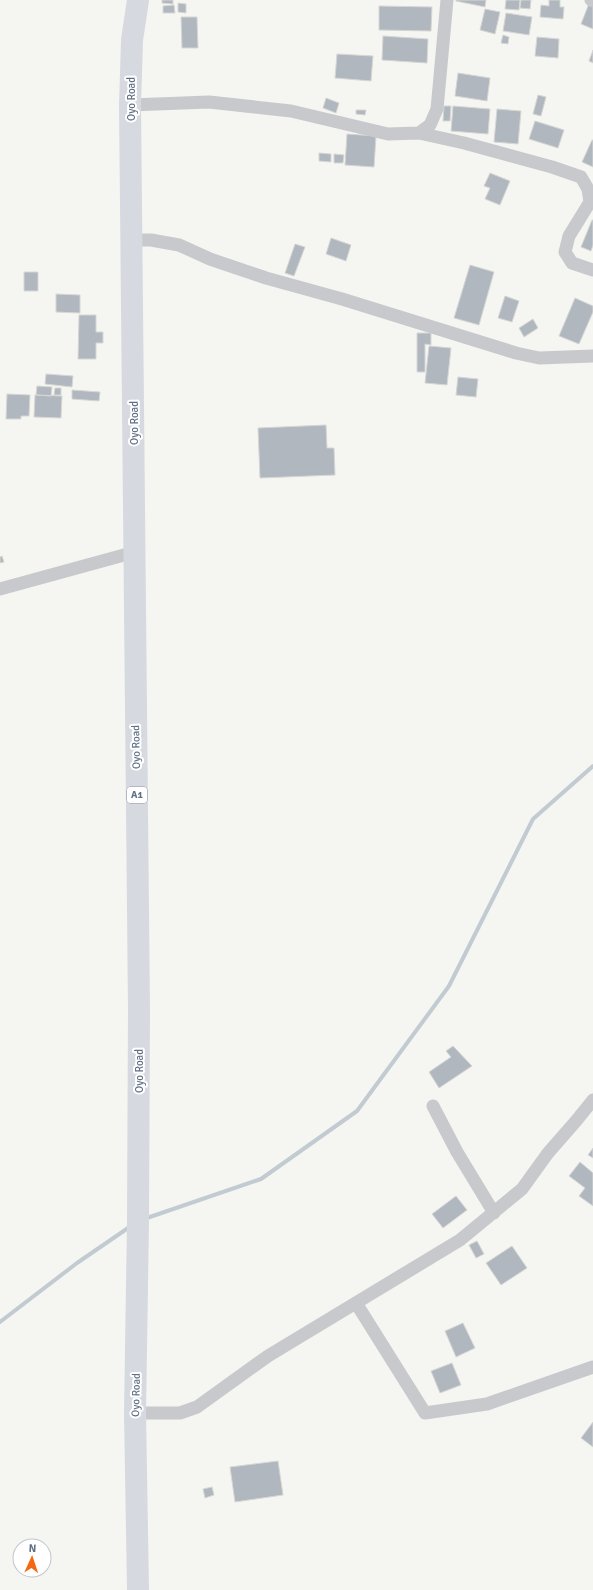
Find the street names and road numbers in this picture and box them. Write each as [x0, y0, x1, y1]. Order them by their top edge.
street label: Oyo Road [125, 77, 138, 121]
street label: Oyo Road [128, 401, 141, 445]
street label: Oyo Road [129, 725, 143, 769]
road number: A1 [127, 787, 147, 803]
street label: Oyo Road [133, 1049, 146, 1093]
street label: Oyo Road [129, 1373, 143, 1417]

